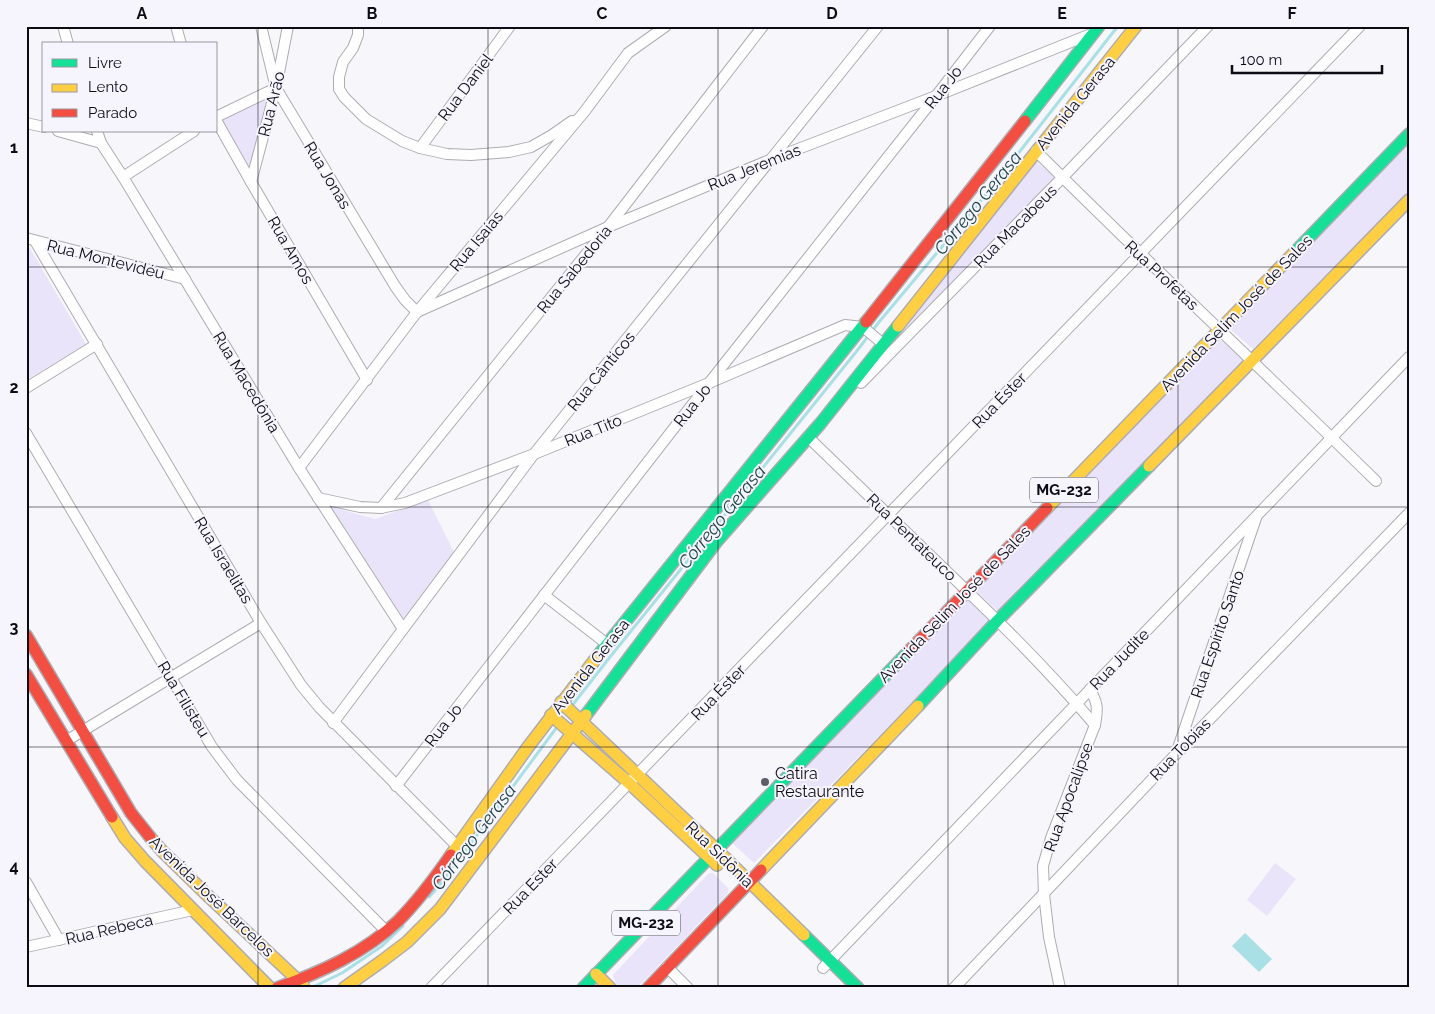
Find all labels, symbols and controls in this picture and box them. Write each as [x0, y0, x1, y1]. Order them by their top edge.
text: A [137, 4, 148, 23]
text: B [367, 4, 378, 23]
text: C [597, 4, 608, 23]
text: D [826, 4, 838, 23]
text: E [1057, 4, 1067, 23]
text: F [1287, 4, 1297, 23]
legend [42, 42, 218, 132]
scale bar [1232, 42, 1382, 74]
street label: Rua Daniel [434, 49, 497, 125]
text: 100 m [1240, 51, 1282, 69]
street label: Avenida Gerasa [1032, 53, 1119, 154]
text: Livre [88, 54, 122, 72]
street label: Rua Jo [921, 62, 966, 113]
street label: Rua Arão [254, 69, 289, 139]
text: Lento [88, 78, 128, 96]
text: Parado [88, 104, 137, 122]
text: 1 [10, 138, 18, 157]
street label: Rua Jonas [300, 138, 355, 213]
street label: Rua Jeremias [705, 140, 804, 195]
water label: Córrego Gerasa [929, 146, 1026, 259]
street label: Rua Macabeus [970, 181, 1061, 272]
street label: Rua Isaías [446, 207, 507, 275]
street label: Rua Amos [264, 213, 318, 288]
street label: Rua Sabedoria [533, 222, 616, 317]
street label: Avenida Selim José de Sales [1156, 231, 1316, 396]
street label: Rua Montevidéu [45, 236, 167, 283]
street label: Rua Profetas [1121, 237, 1203, 314]
street label: Rua Macedônia [209, 328, 284, 436]
street label: Rua Cânticos [564, 328, 639, 415]
street label: Rua Éster [967, 367, 1031, 432]
text: 2 [9, 378, 19, 397]
street label: Rua Jo [670, 380, 715, 431]
street label: Rua Tito [562, 410, 625, 451]
water label: Córrego Gerasa [673, 460, 770, 573]
road number: MG-232 [1030, 478, 1098, 502]
street label: Rua Pentateuco [863, 490, 960, 585]
street label: Rua Israelitas [190, 514, 257, 607]
street label: Avenida Selim José de Sales [874, 522, 1034, 687]
street label: Rua Espírito Santo [1187, 568, 1248, 701]
street label: Avenida Gerasa [547, 615, 633, 718]
text: 3 [10, 618, 19, 637]
street label: Rua Judite [1086, 625, 1153, 694]
street label: Rua Filisteu [153, 658, 214, 741]
street label: Rua Éster [686, 659, 750, 724]
street label: Rua Jo [421, 700, 466, 751]
street label: Rua Tobias [1146, 714, 1215, 785]
street label: Rua Apocalipse [1040, 740, 1097, 854]
place label: Catira Restaurante [775, 764, 864, 801]
marker: Catira Restaurante [759, 776, 771, 788]
water label: Córrego Gerasa [427, 779, 520, 894]
street label: Rua Sidônia [682, 817, 757, 891]
street label: Avenida José Barcelos [145, 832, 278, 961]
street label: Rua Ester [499, 854, 562, 918]
text: 4 [9, 857, 19, 876]
street label: Rua Rebeca [64, 910, 155, 949]
road number: MG-232 [612, 910, 680, 936]

